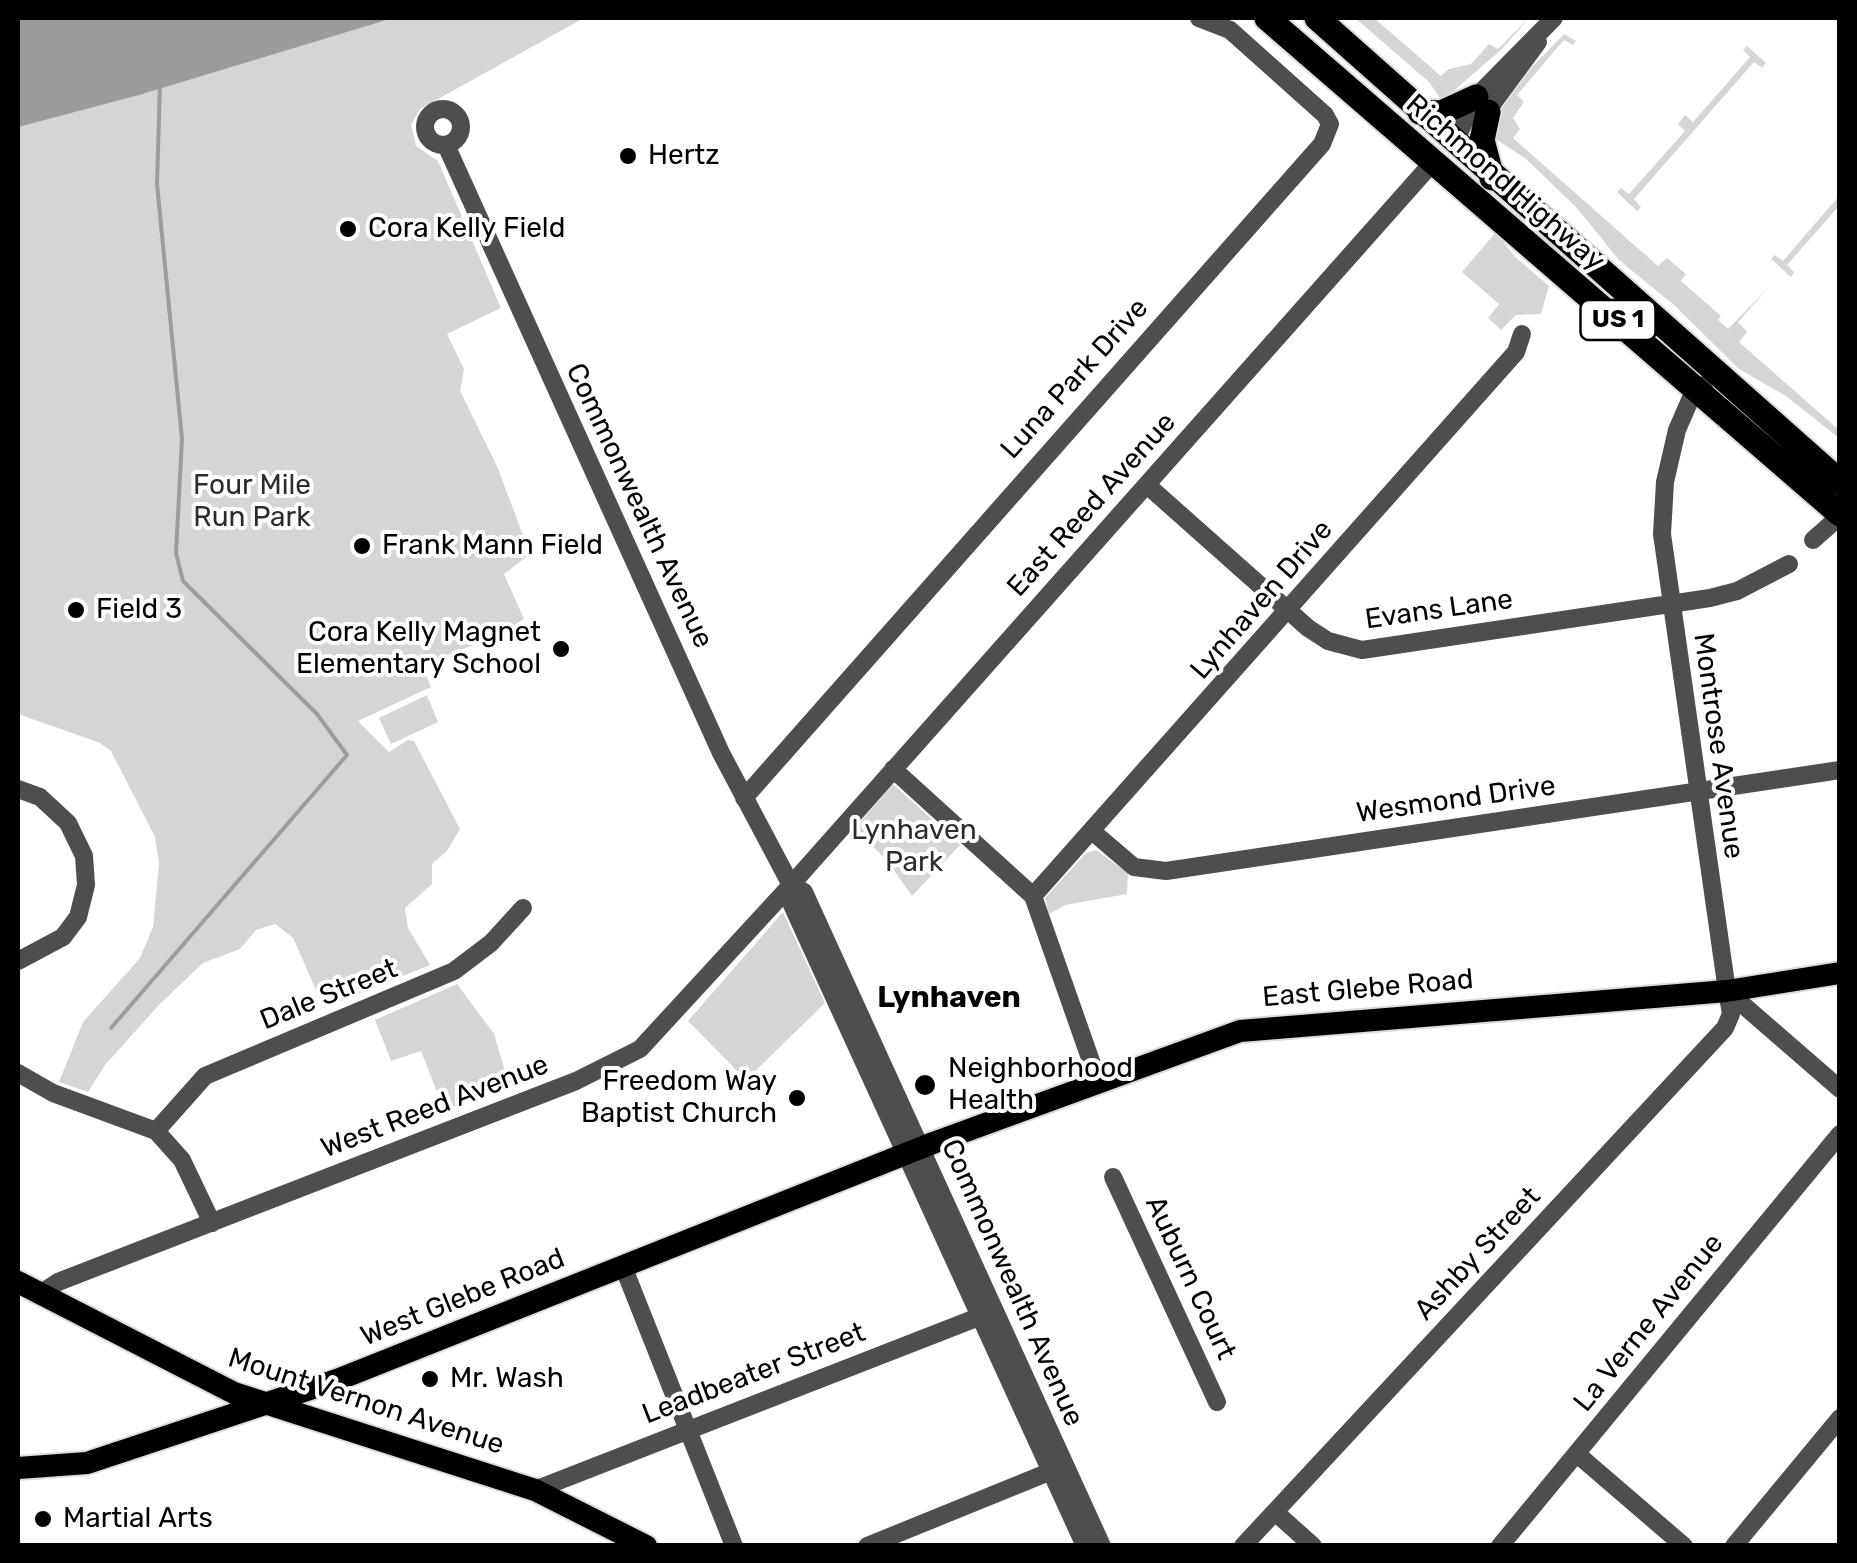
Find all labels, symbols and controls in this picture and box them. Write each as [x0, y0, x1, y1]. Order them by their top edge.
street label: Richmond Highway [1399, 88, 1611, 278]
place label: Hertz [648, 139, 720, 173]
marker: Hertz [617, 145, 639, 167]
place label: Cora Kelly Field [368, 212, 565, 246]
marker: Cora Kelly Field [337, 218, 359, 240]
street label: Luna Park Drive [994, 292, 1156, 466]
road number: US 1 [1580, 300, 1656, 340]
street label: Commonwealth Avenue [558, 358, 720, 654]
street label: East Reed Avenue [1001, 406, 1183, 604]
park label: Four Mile Run Park [193, 469, 311, 535]
street label: Lynhaven Drive [1184, 514, 1340, 686]
place label: Frank Mann Field [382, 529, 603, 563]
marker: Frank Mann Field [351, 535, 373, 557]
street label: Evans Lane [1363, 583, 1515, 637]
place label: Field 3 [96, 593, 182, 627]
marker: Field 3 [65, 599, 87, 621]
place label: Cora Kelly Magnet Elementary School [296, 616, 541, 682]
street label: Montrose Avenue [1686, 631, 1750, 861]
marker: Cora Kelly Magnet Elementary School [550, 638, 572, 660]
street label: Wesmond Drive [1354, 769, 1558, 831]
park label: Lynhaven Park [851, 814, 977, 880]
street label: Dale Street [255, 952, 403, 1038]
street label: East Glebe Road [1261, 963, 1475, 1015]
district label: Lynhaven [877, 980, 1021, 1016]
street label: West Reed Avenue [317, 1048, 553, 1166]
place label: Neighborhood Health [948, 1052, 1133, 1118]
place label: Freedom Way Baptist Church [581, 1065, 777, 1131]
marker: Neighborhood Health [912, 1072, 938, 1098]
marker: Freedom Way Baptist Church [786, 1087, 808, 1109]
street label: Commonwealth Avenue [934, 1134, 1090, 1432]
street label: Ashby Street [1408, 1181, 1548, 1327]
street label: Auburn Court [1137, 1191, 1243, 1365]
street label: La Verne Avenue [1567, 1227, 1731, 1419]
street label: West Glebe Road [356, 1242, 570, 1354]
street label: Leadbeater Street [638, 1316, 870, 1432]
street label: Mount Vernon Avenue [224, 1342, 508, 1462]
place label: Mr. Wash [450, 1362, 564, 1396]
marker: Mr. Wash [419, 1368, 441, 1390]
place label: Martial Arts [63, 1502, 213, 1536]
marker: Martial Arts [32, 1508, 54, 1530]

